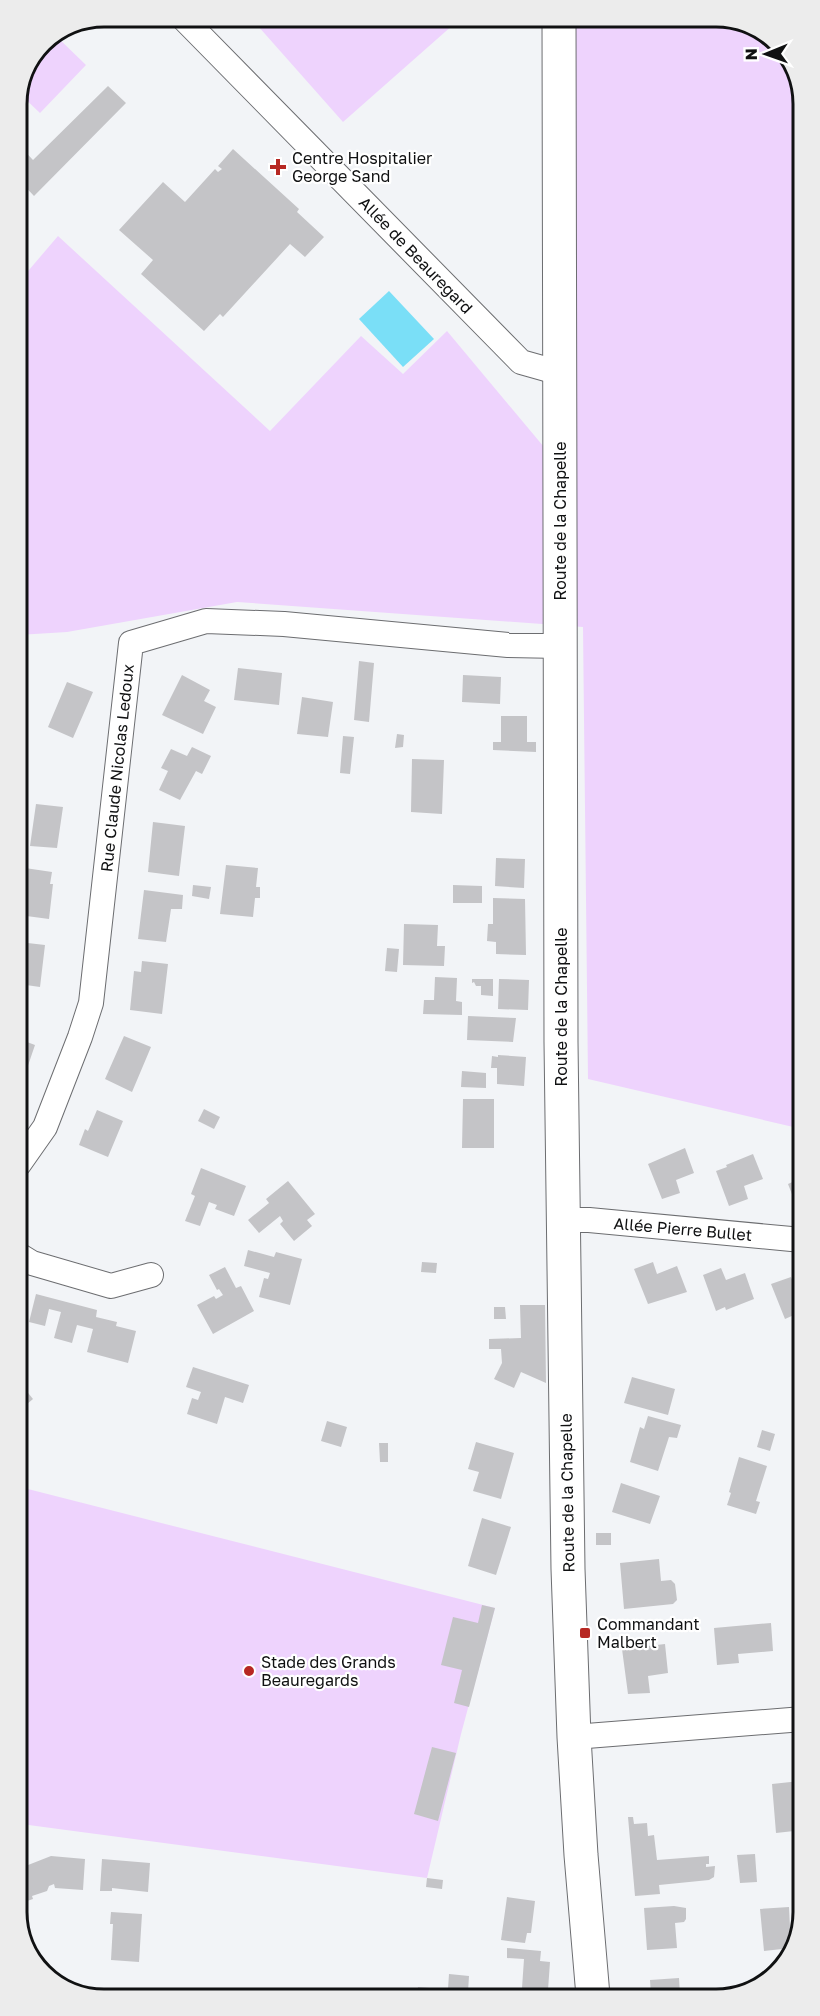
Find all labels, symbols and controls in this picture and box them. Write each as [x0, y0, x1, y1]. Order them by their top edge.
north arrow [736, 24, 796, 84]
text: N [741, 48, 761, 61]
place label: Centre Hospitalier George Sand [292, 148, 432, 186]
marker: Centre Hospitalier George Sand [269, 158, 287, 176]
street label: Allée de Beauregard [355, 192, 477, 318]
street label: Route de la Chapelle [550, 441, 570, 601]
street label: Rue Claude Nicolas Ledoux [96, 663, 138, 873]
street label: Route de la Chapelle [551, 927, 571, 1087]
street label: Allée Pierre Bullet [613, 1213, 753, 1245]
street label: Route de la Chapelle [556, 1413, 578, 1573]
place label: Commandant Malbert [597, 1614, 700, 1652]
marker: Commandant Malbert [578, 1626, 592, 1640]
place label: Stade des Grands Beauregards [261, 1652, 396, 1690]
marker: Stade des Grands Beauregards [242, 1664, 256, 1678]

